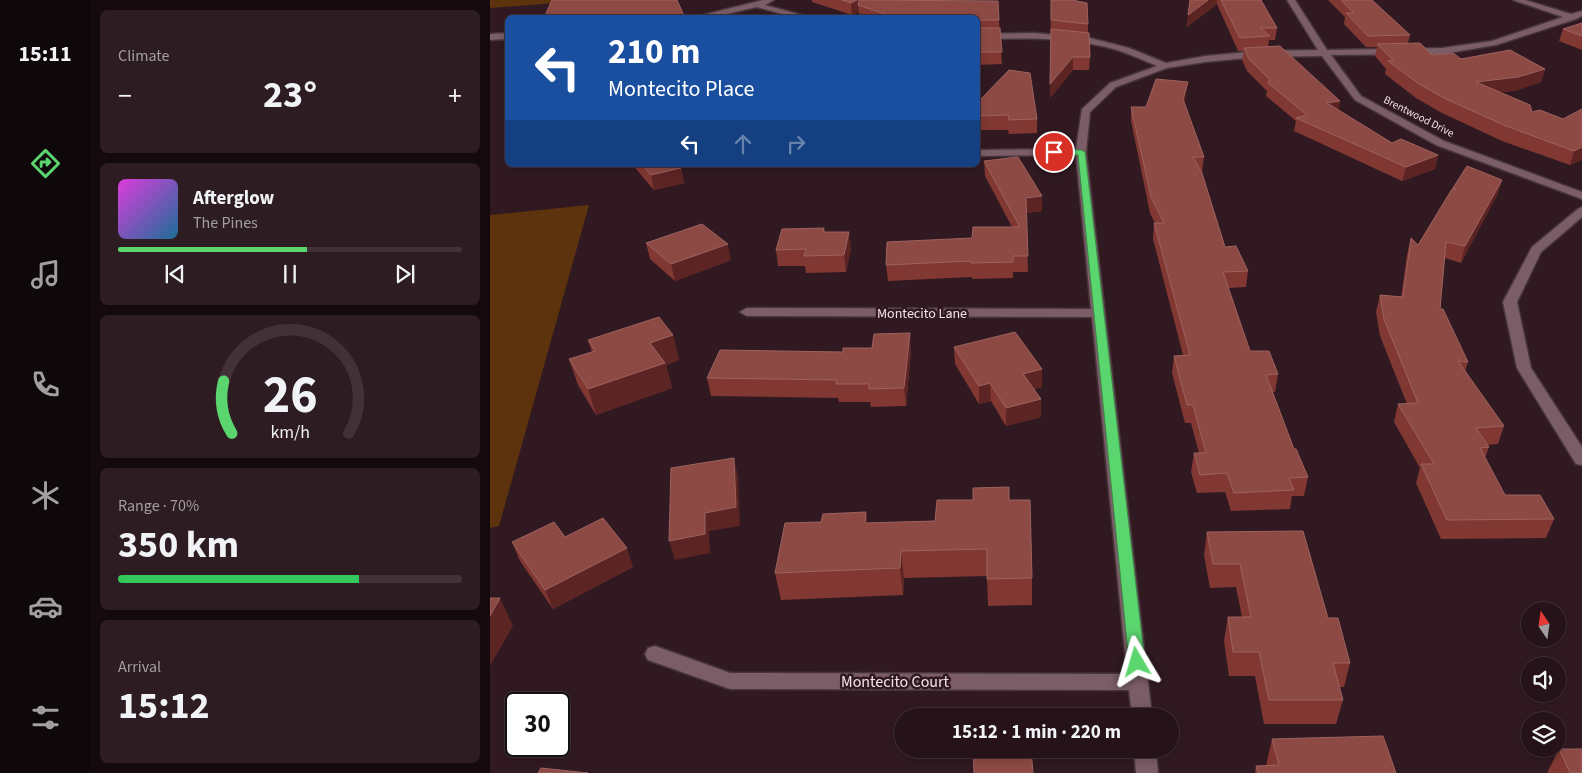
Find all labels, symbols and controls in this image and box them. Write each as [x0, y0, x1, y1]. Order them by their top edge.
text: 210 m [608, 27, 700, 77]
icon: left [525, 35, 590, 100]
text: 15:11 [18, 38, 72, 70]
text: Climate [118, 45, 169, 67]
text: 23° [263, 68, 317, 122]
text: Montecito Place [608, 73, 755, 105]
text: − [118, 76, 132, 116]
text: + [448, 76, 462, 116]
street label: Brentwood Drive [1381, 92, 1457, 141]
icon: left [676, 130, 704, 158]
icon: ahead [729, 130, 757, 158]
icon: right [782, 130, 810, 158]
pin [1033, 131, 1075, 173]
icon: arrive [1040, 138, 1068, 166]
icon: directions [28, 146, 63, 181]
text: Afterglow [193, 185, 274, 212]
text: The Pines [193, 212, 258, 234]
icon: music [28, 257, 63, 292]
icon: previous [161, 260, 189, 288]
icon: pause [276, 260, 304, 288]
icon: next [391, 260, 419, 288]
street label: Montecito Lane [877, 304, 967, 324]
text: 26 [263, 359, 317, 433]
icon: phone [28, 367, 63, 402]
text: km/h [270, 420, 310, 445]
icon: climate [28, 478, 63, 513]
text: Range · 70% [118, 495, 199, 517]
text: 350 km [118, 518, 239, 572]
icon: car [28, 589, 63, 624]
north arrow [1521, 602, 1566, 648]
map controls [1521, 602, 1566, 757]
position arrow [1110, 635, 1162, 687]
text: Arrival [118, 656, 161, 678]
button: sound [1521, 657, 1566, 702]
street label: Montecito Court [841, 671, 950, 693]
text: 15:12 [118, 679, 210, 733]
speed limit sign: 30 [505, 692, 570, 757]
icon: filters [28, 700, 63, 735]
button: layers [1521, 712, 1566, 757]
text: 15:12 · 1 min · 220 m [952, 719, 1121, 746]

